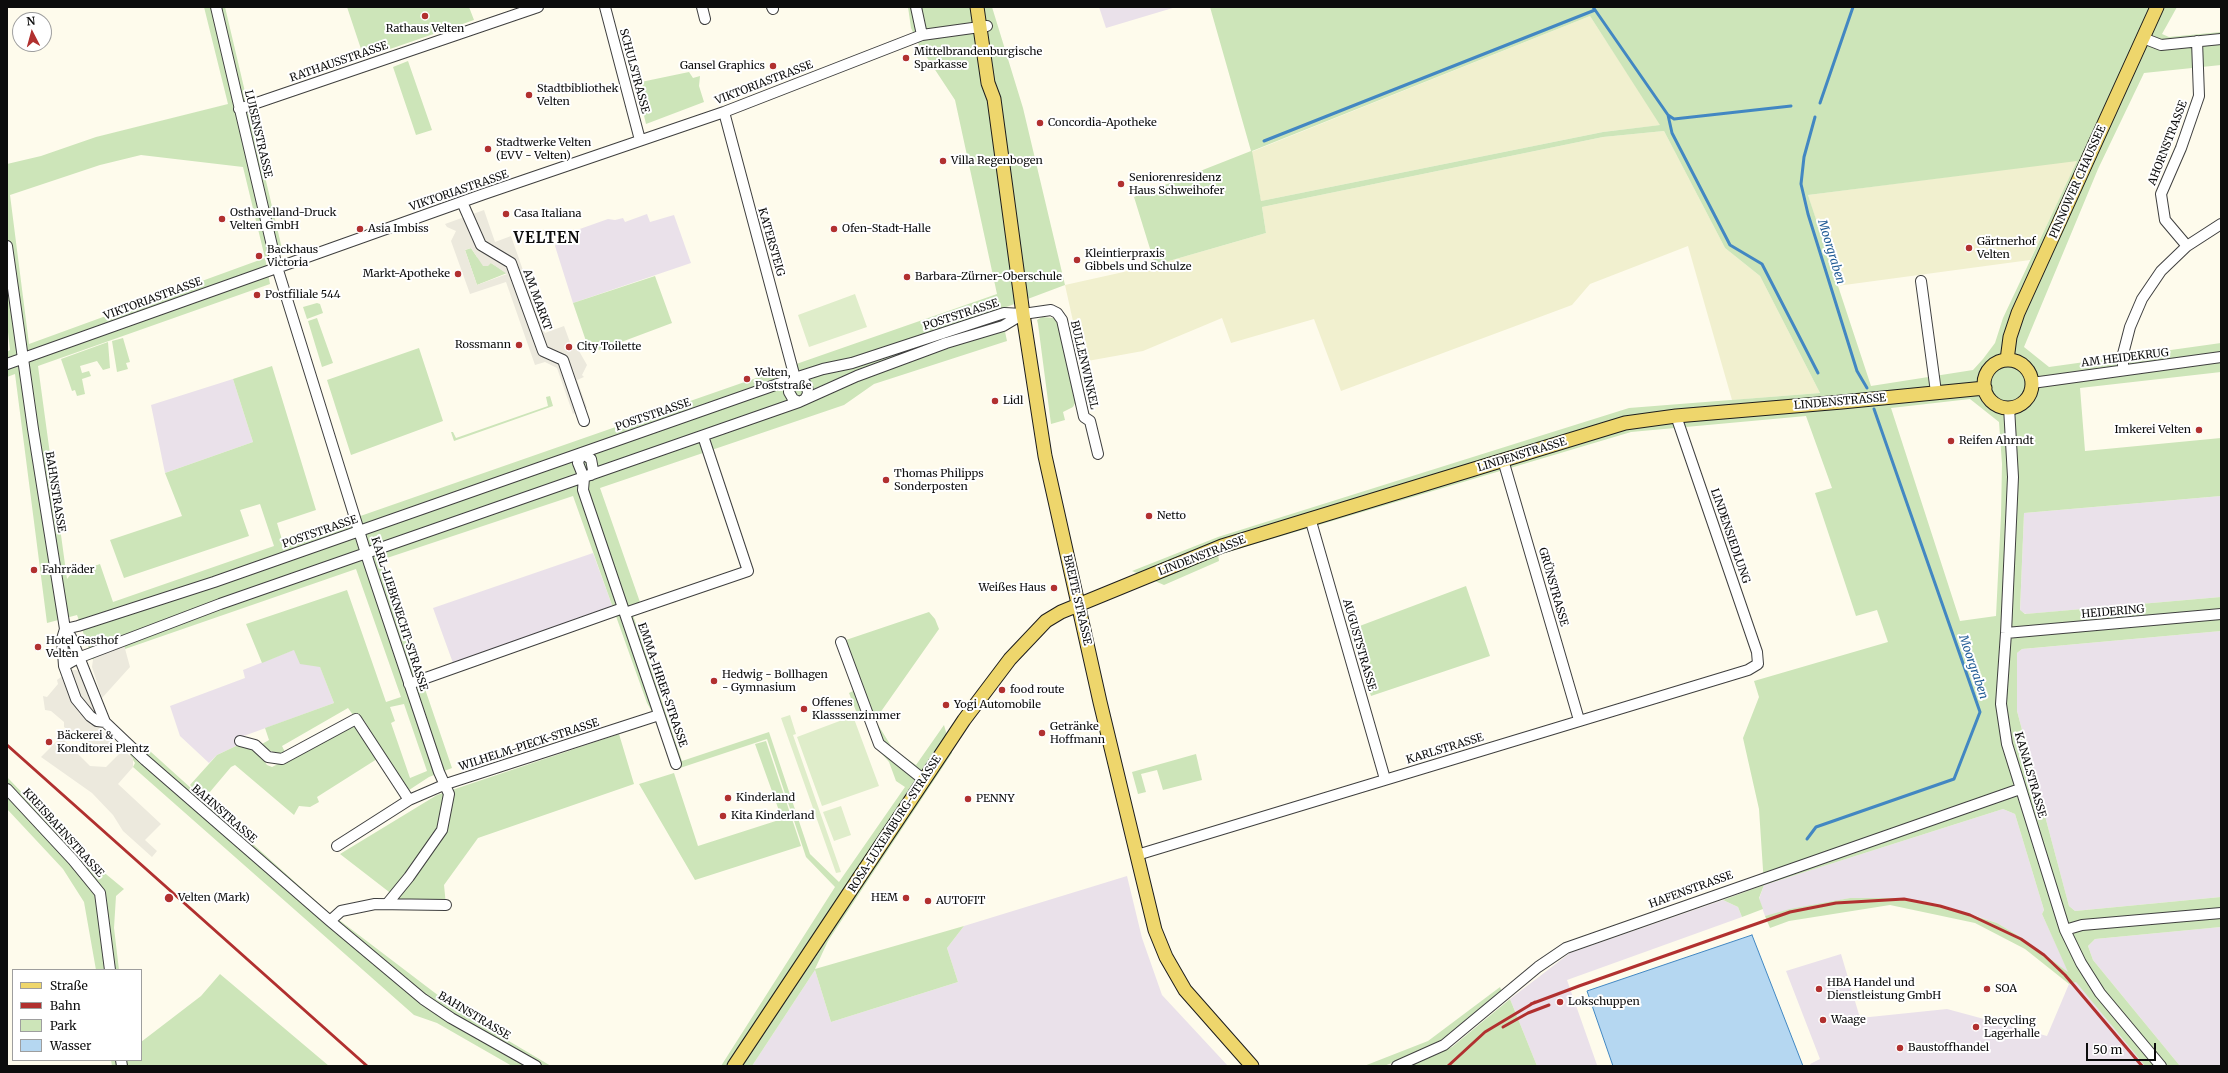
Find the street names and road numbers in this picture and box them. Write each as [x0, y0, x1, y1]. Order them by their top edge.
street label: SCHULSTRASSE [616, 27, 652, 115]
street label: RATHAUSSTRASSE [288, 39, 390, 85]
street label: VIKTORIASTRASSE [713, 58, 815, 108]
street label: LUISENSTRASSE [241, 89, 275, 179]
street label: AHORNSTRASSE [2146, 99, 2190, 187]
street label: PINNOWER CHAUSSEE [2047, 123, 2109, 241]
street label: VIKTORIASTRASSE [408, 168, 510, 214]
street label: KATERSTEIG [755, 206, 787, 278]
street label: AM MARKT [520, 268, 554, 332]
street label: VIKTORIASTRASSE [102, 275, 204, 323]
street label: POSTSTRASSE [922, 297, 1000, 333]
street label: BULLENWINKEL [1067, 319, 1101, 411]
street label: AM HEIDEKRUG [2081, 346, 2169, 370]
street label: LINDENSTRASSE [1793, 391, 1887, 413]
street label: POSTSTRASSE [614, 396, 692, 434]
street label: LINDENSTRASSE [1476, 435, 1568, 475]
street label: BAHNSTRASSE [42, 450, 68, 534]
street label: LINDENSIEDLUNG [1708, 487, 1752, 585]
street label: POSTSTRASSE [281, 513, 359, 551]
street label: LINDENSTRASSE [1157, 533, 1247, 579]
street label: KARL-LIEBKNECHT-STRASSE [368, 535, 430, 693]
street label: GRÜNSTRASSE [1535, 546, 1571, 628]
street label: BREITE STRASSE [1060, 553, 1094, 647]
street label: AUGUSTSTRASSE [1340, 597, 1378, 693]
street label: HEIDERING [2081, 603, 2145, 621]
street label: EMMA-IHRER-STRASSE [635, 621, 689, 749]
street label: WILHELM-PIECK-STRASSE [457, 716, 601, 774]
street label: KARLSTRASSE [1405, 731, 1485, 767]
street label: KANALSTRASSE [2011, 731, 2049, 819]
street label: ROSA-LUXEMBURG-STRASSE [846, 753, 944, 895]
street label: BAHNSTRASSE [189, 782, 259, 846]
street label: KREISBAHNSTRASSE [20, 786, 106, 880]
street label: HAFENSTRASSE [1647, 869, 1735, 911]
street label: BAHNSTRASSE [435, 989, 513, 1043]

